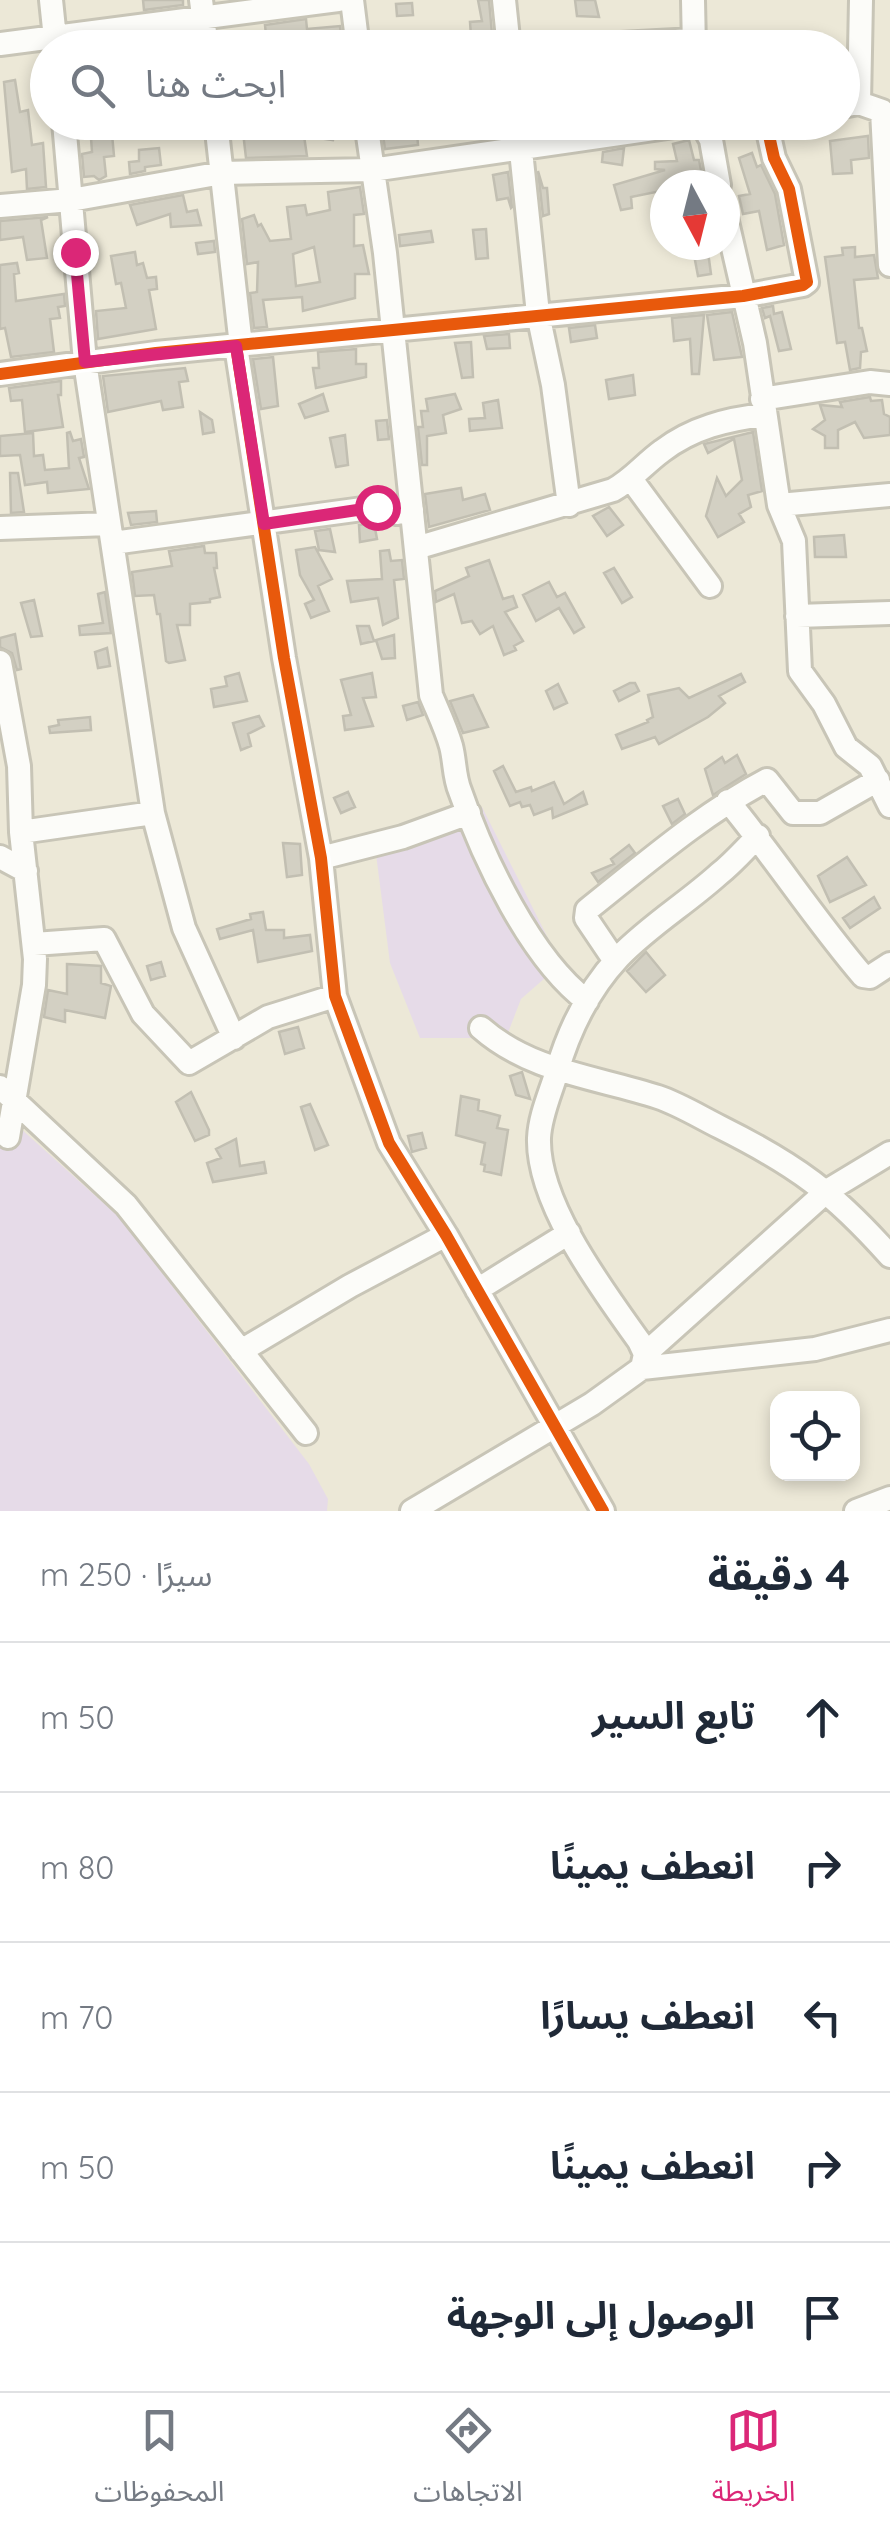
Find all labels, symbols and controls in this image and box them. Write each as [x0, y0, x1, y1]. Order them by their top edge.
search box [30, 30, 860, 140]
icon: search [65, 58, 120, 113]
text: ابحث هنا [145, 59, 286, 107]
north arrow [650, 170, 740, 260]
route end [53, 230, 99, 276]
route start [355, 485, 401, 531]
map controls [770, 1391, 860, 1481]
button: locate [770, 1391, 860, 1481]
text: 4 دقيقة [708, 1548, 850, 1601]
text: سيرًا · 250 m [40, 1554, 212, 1594]
icon: ahead [795, 1690, 850, 1745]
text: تابع السير [592, 1691, 755, 1739]
text: 50 m [40, 1697, 114, 1737]
icon: right [795, 1840, 850, 1895]
text: انعطف يمينًا [550, 1841, 755, 1889]
text: 80 m [40, 1847, 114, 1887]
icon: left [795, 1990, 850, 2045]
text: انعطف يسارًا [540, 1991, 755, 2039]
text: 70 m [40, 1997, 113, 2037]
icon: right [795, 2140, 850, 2195]
text: انعطف يمينًا [550, 2141, 755, 2189]
text: 50 m [40, 2147, 114, 2187]
icon: arrive [795, 2290, 850, 2345]
text: الوصول إلى الوجهة [447, 2291, 755, 2339]
tab: المحفوظات [94, 2403, 224, 2522]
tab: الاتجاهات [413, 2403, 523, 2522]
tab: الخريطة [712, 2403, 796, 2522]

